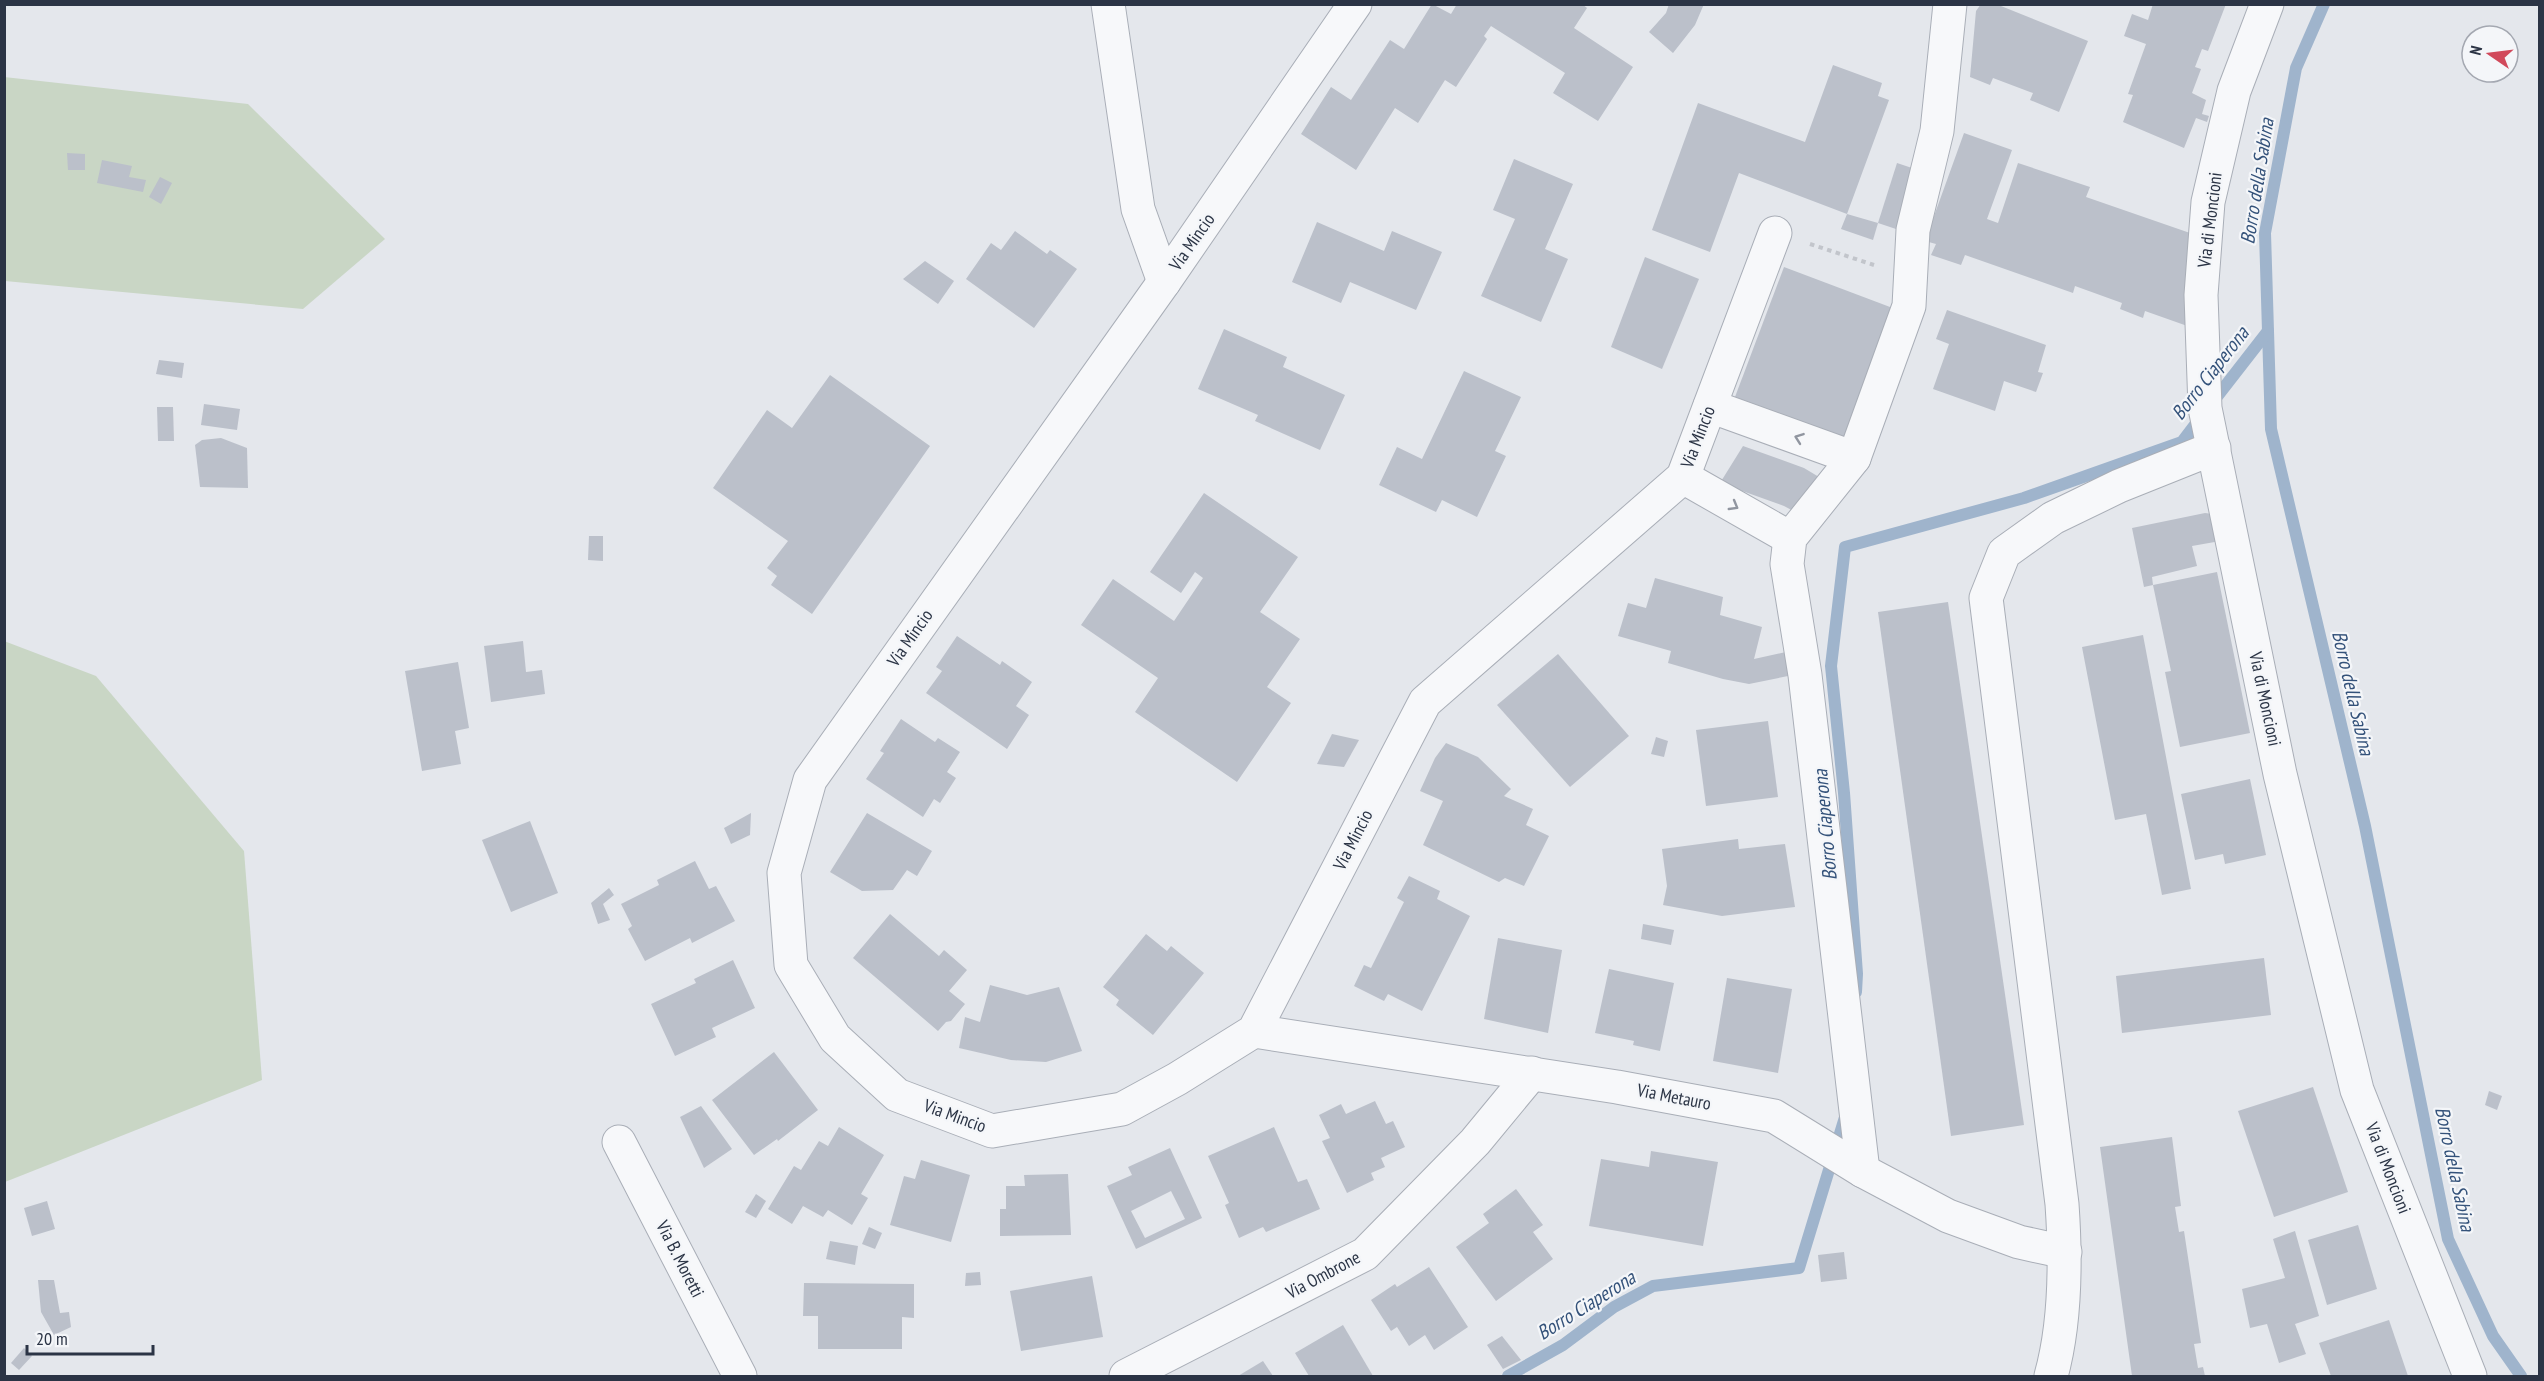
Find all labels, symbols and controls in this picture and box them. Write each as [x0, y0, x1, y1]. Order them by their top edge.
north arrow [2460, 24, 2520, 84]
text: N [2465, 44, 2486, 57]
water label: Borro della Sabina [2234, 115, 2280, 246]
street label: Via di Moncioni [2192, 171, 2227, 270]
street label: Via Mincio [1163, 208, 1220, 276]
water label: Borro Ciaperona [2166, 320, 2255, 425]
street label: Via Mincio [1675, 402, 1720, 472]
one-way arrow [1794, 432, 1804, 445]
one-way arrow [1728, 499, 1738, 510]
street label: Via Mincio [881, 604, 938, 672]
water label: Borro della Sabina [2326, 628, 2380, 759]
street label: Via di Moncioni [2244, 649, 2287, 748]
water label: Borro Ciaperona [1807, 767, 1843, 882]
street label: Via Mincio [1327, 806, 1378, 875]
street label: Via Metauro [1634, 1078, 1713, 1115]
street label: Via Mincio [920, 1093, 990, 1137]
water label: Borro della Sabina [2429, 1104, 2481, 1235]
street label: Via di Moncioni [2360, 1118, 2416, 1217]
street label: Via B. Moretti [651, 1216, 710, 1301]
street label: Via Ombrone [1281, 1245, 1364, 1304]
water label: Borro Ciaperona [1532, 1264, 1641, 1346]
scale bar [27, 1318, 153, 1356]
text: 20 m [36, 1327, 68, 1350]

